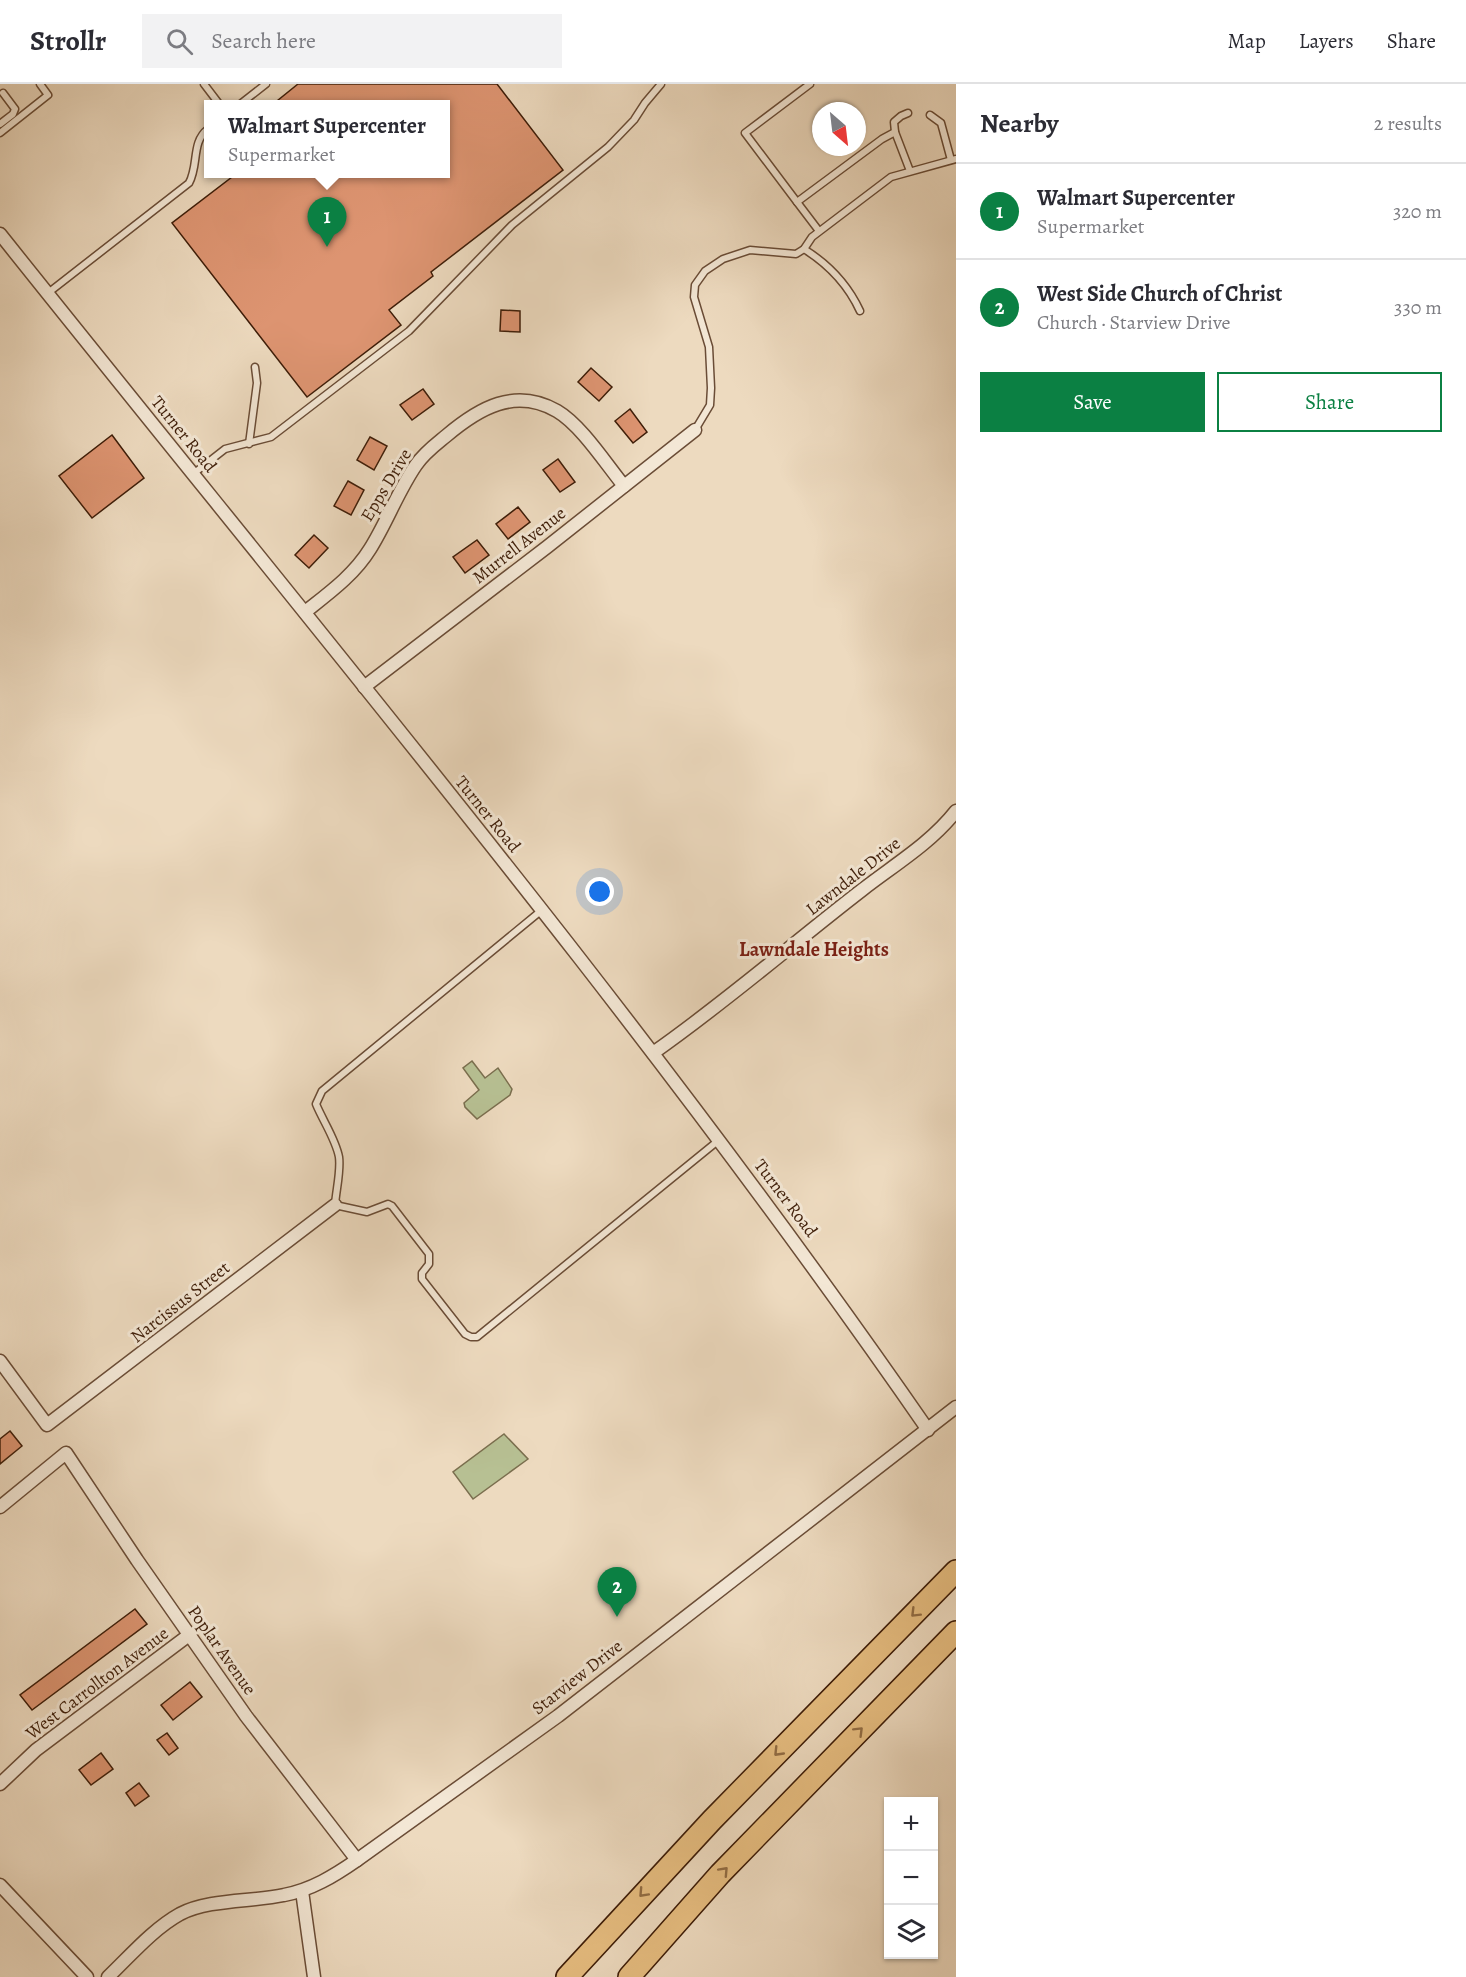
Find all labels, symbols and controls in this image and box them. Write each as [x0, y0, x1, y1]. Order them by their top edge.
search box [142, 14, 562, 68]
text: Strollr [30, 22, 106, 60]
icon: search [163, 25, 196, 58]
text: Search here [211, 26, 316, 56]
text: Map [1227, 27, 1266, 55]
text: Layers [1299, 27, 1354, 55]
text: Share [1387, 27, 1436, 55]
popup [204, 100, 450, 178]
north arrow [812, 102, 866, 156]
text: Nearby [980, 106, 1059, 141]
text: 2 results [1374, 110, 1442, 137]
text: Walmart Supercenter [228, 111, 426, 141]
text: Supermarket [228, 141, 335, 168]
text: Walmart Supercenter [1037, 183, 1235, 213]
pin: 1 [308, 198, 346, 247]
text: 1 [996, 198, 1003, 225]
text: 320 m [1393, 198, 1442, 225]
text: Supermarket [1037, 213, 1144, 240]
text: West Side Church of Christ [1037, 279, 1282, 309]
text: 2 [995, 294, 1004, 321]
text: 330 m [1394, 294, 1442, 321]
text: Church · Starview Drive [1037, 309, 1230, 336]
button: Save [980, 372, 1205, 432]
button: Share [1217, 372, 1442, 432]
street label: Turner Road [146, 391, 222, 477]
street label: Epps Drive [355, 444, 417, 526]
street label: Murrell Avenue [467, 501, 571, 589]
street label: Turner Road [450, 771, 526, 857]
street label: Lawndale Drive [801, 831, 905, 921]
your location [585, 877, 614, 906]
district label: Lawndale Heights [739, 936, 889, 963]
street label: Turner Road [749, 1154, 823, 1242]
street label: Narcissus Street [125, 1256, 235, 1348]
pin: 2 [598, 1568, 636, 1617]
street label: Poplar Avenue [182, 1600, 262, 1700]
one-way arrow [911, 1606, 922, 1616]
street label: West Carrollton Avenue [20, 1621, 173, 1745]
street label: Starview Drive [527, 1634, 627, 1720]
one-way arrow [852, 1727, 863, 1737]
one-way arrow [775, 1744, 786, 1755]
map controls [884, 1797, 938, 1959]
button: + [884, 1797, 938, 1851]
button: − [884, 1851, 938, 1905]
one-way arrow [716, 1867, 727, 1878]
one-way arrow [640, 1885, 651, 1896]
button: layers [884, 1905, 938, 1959]

